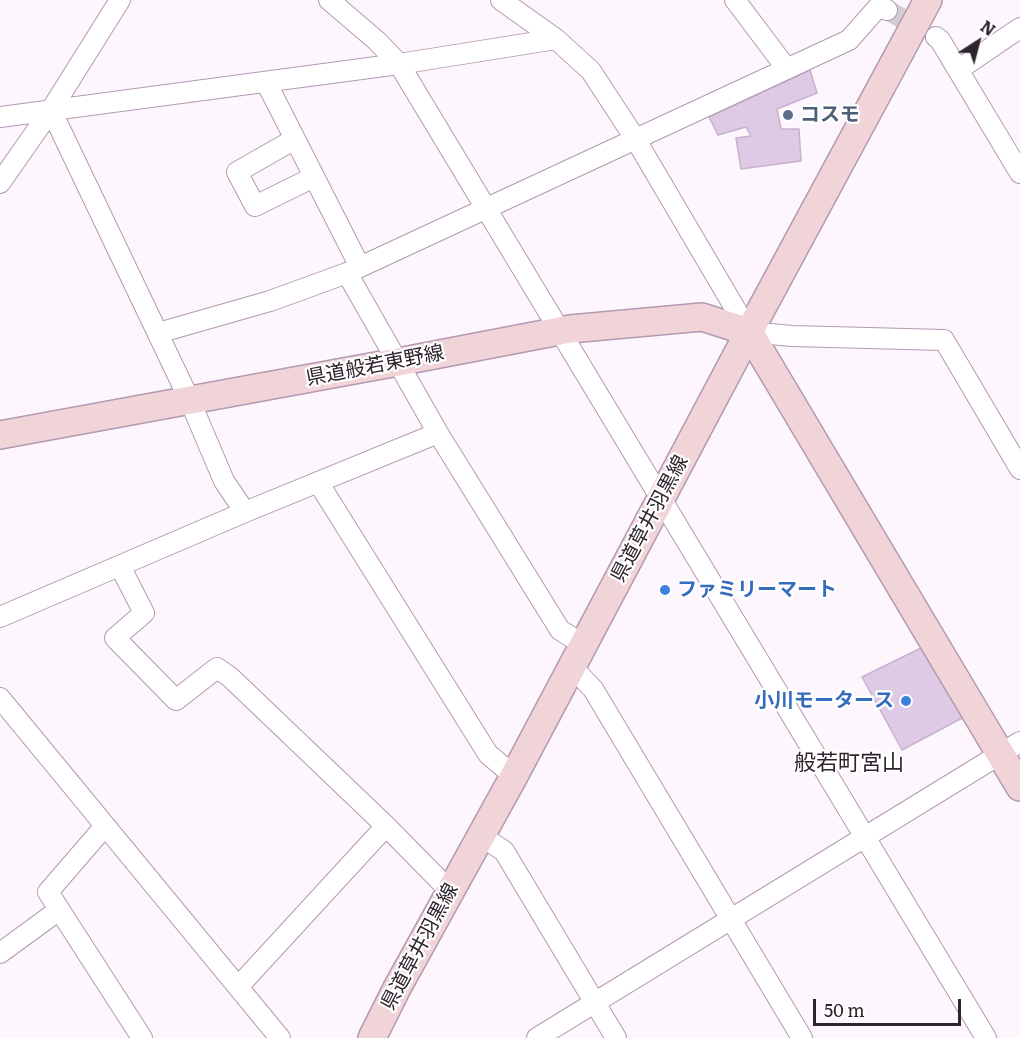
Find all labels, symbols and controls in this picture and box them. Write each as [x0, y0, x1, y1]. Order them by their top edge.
north arrow [948, 12, 1008, 72]
text: N [976, 14, 1001, 41]
place label: コスモ [800, 103, 860, 127]
marker: コスモ [781, 108, 795, 122]
street label: 県道般若東野線 [304, 341, 446, 391]
street label: 県道草井羽黒線 [607, 452, 693, 586]
place label: ファミリーマート [677, 578, 837, 602]
marker: ファミリーマート [658, 583, 672, 597]
place label: 小川モータース [754, 689, 894, 713]
marker: 小川モータース [899, 694, 913, 708]
district label: 般若町宮山 [794, 751, 904, 777]
street label: 県道草井羽黒線 [377, 880, 463, 1014]
scale bar [816, 987, 964, 1025]
text: 50 m [824, 996, 865, 1023]

